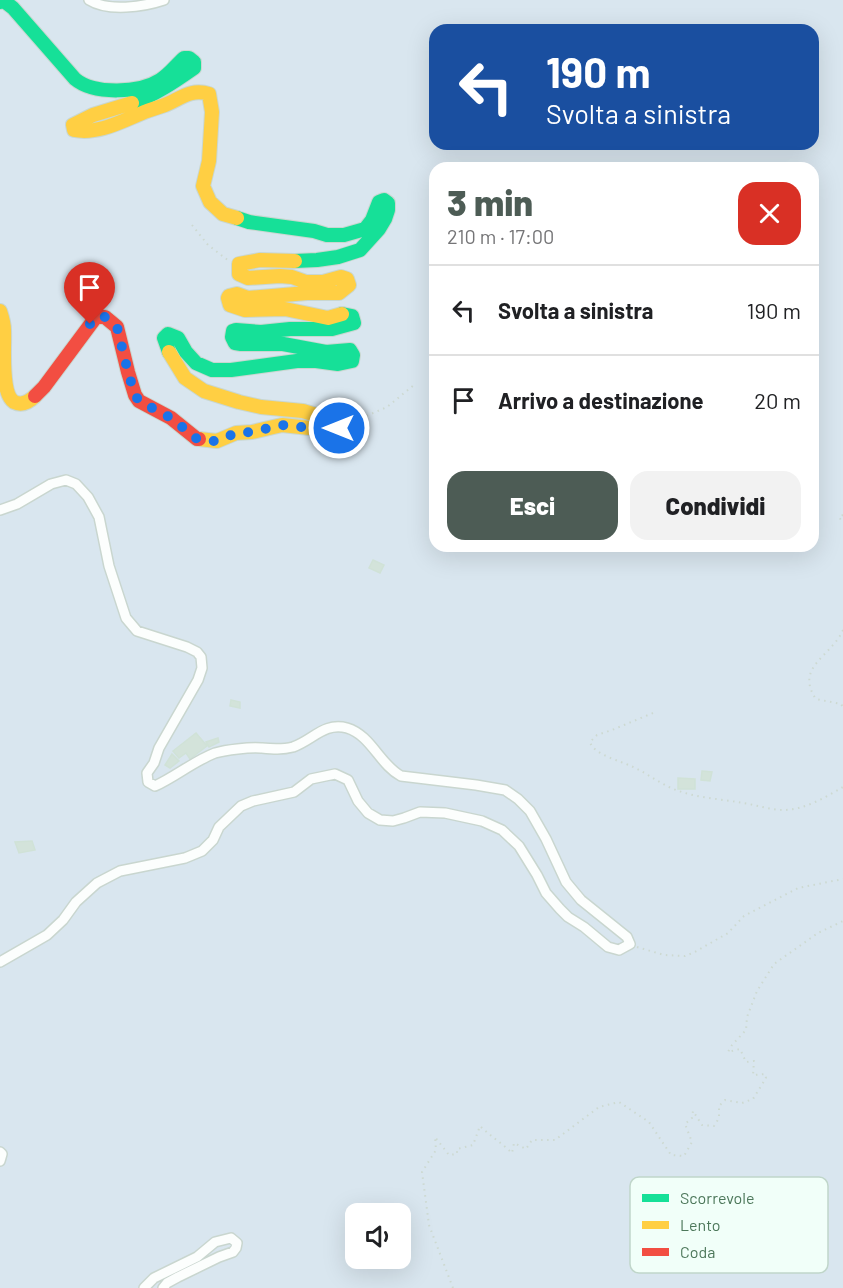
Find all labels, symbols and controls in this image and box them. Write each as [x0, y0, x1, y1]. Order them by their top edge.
text: 190 m [546, 46, 651, 96]
icon: left [447, 48, 525, 126]
text: Svolta a sinistra [546, 97, 731, 129]
text: 3 min [447, 180, 533, 223]
button: close [738, 182, 801, 245]
text: 210 m · 17:00 [447, 224, 554, 248]
pin [64, 262, 115, 324]
icon: arrive [73, 271, 106, 304]
icon: left [447, 294, 480, 327]
text: Svolta a sinistra [498, 297, 653, 323]
text: 190 m [747, 297, 801, 323]
icon: arrive [447, 384, 480, 417]
text: Arrivo a destinazione [498, 387, 704, 413]
text: 20 m [754, 387, 801, 413]
position arrow [307, 396, 371, 460]
button: Esci [447, 471, 618, 540]
button: Condividi [630, 471, 801, 540]
legend [630, 1177, 828, 1273]
text: Scorrevole [680, 1188, 754, 1207]
map controls [345, 1203, 411, 1269]
button: sound [345, 1203, 411, 1269]
text: Lento [680, 1215, 721, 1234]
text: Coda [680, 1242, 715, 1261]

